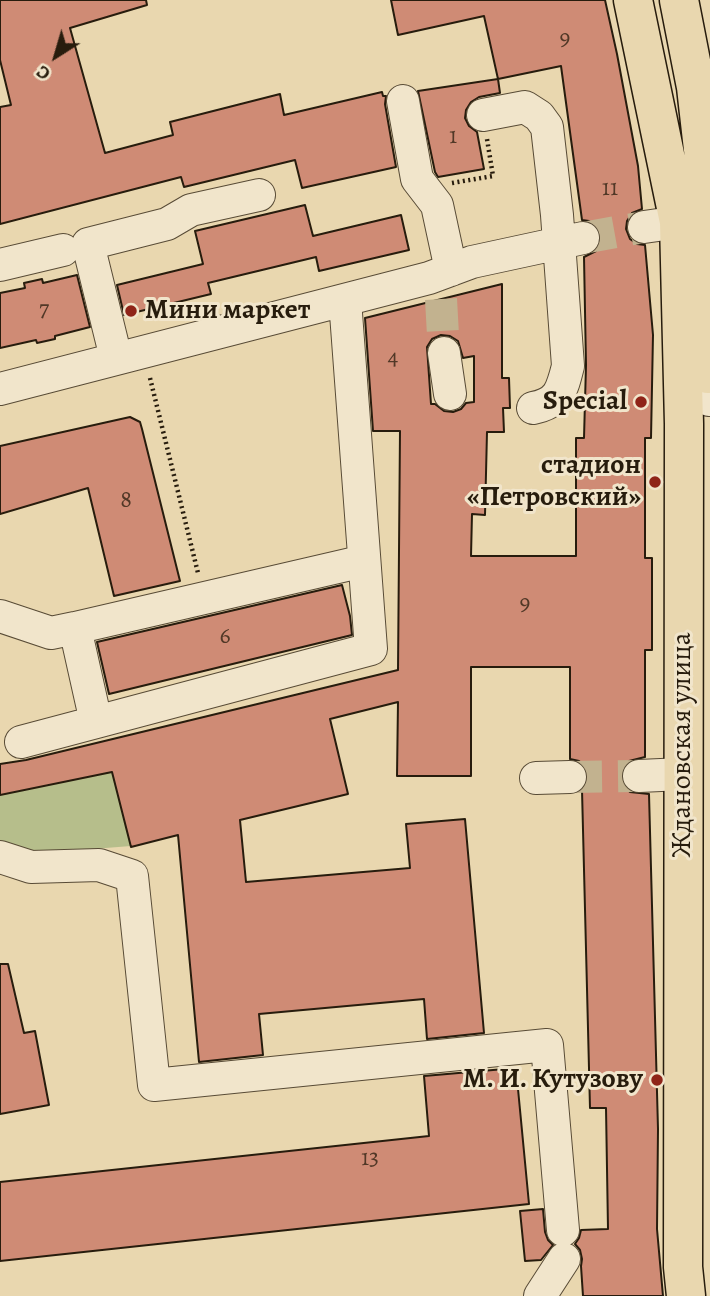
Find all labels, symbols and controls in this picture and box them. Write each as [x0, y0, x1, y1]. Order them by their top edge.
north arrow [21, 21, 91, 91]
house number: 9 [560, 25, 570, 53]
text: С [31, 59, 56, 87]
house number: 1 [449, 123, 457, 151]
house number: 11 [602, 175, 618, 203]
place label: Мини маркет [145, 294, 311, 328]
house number: 7 [39, 296, 49, 324]
marker: Мини маркет [123, 303, 139, 319]
house number: 4 [388, 344, 398, 372]
place label: Special [543, 385, 627, 419]
marker: Special [633, 394, 649, 410]
place label: стадион «Петровский» [467, 449, 641, 515]
marker: стадион «Петровский» [647, 474, 663, 490]
house number: 8 [120, 487, 132, 515]
house number: 9 [520, 590, 530, 618]
house number: 6 [219, 623, 231, 651]
street label: Ждановская улица [666, 632, 700, 858]
place label: М. И. Кутузову [463, 1063, 643, 1097]
marker: М. И. Кутузову [649, 1072, 665, 1088]
house number: 13 [361, 1145, 379, 1173]

